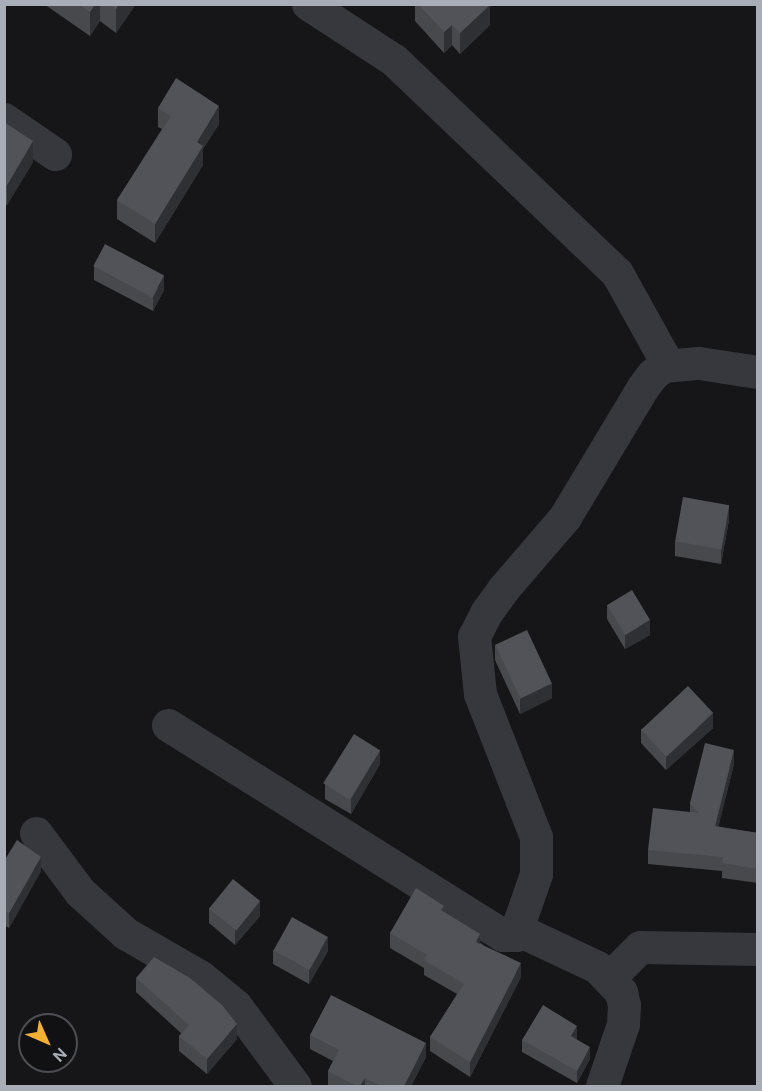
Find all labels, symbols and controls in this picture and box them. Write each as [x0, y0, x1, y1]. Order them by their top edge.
north arrow [18, 1013, 78, 1073]
text: N [48, 1043, 71, 1066]

